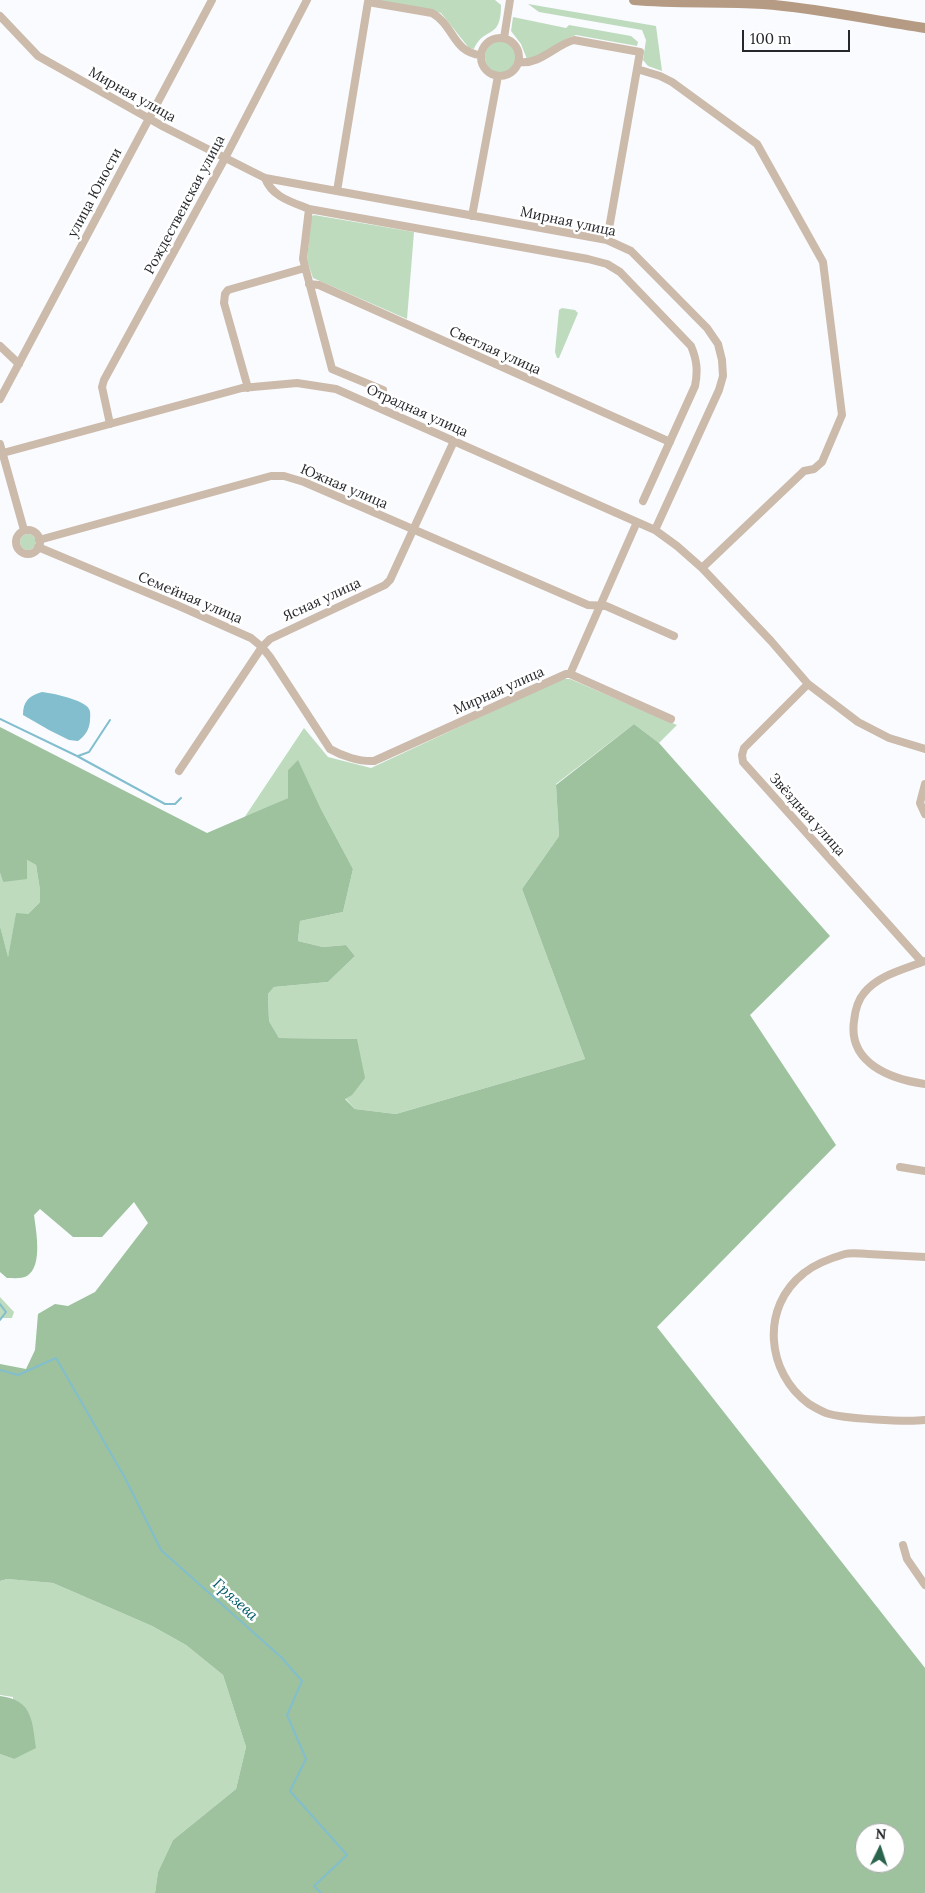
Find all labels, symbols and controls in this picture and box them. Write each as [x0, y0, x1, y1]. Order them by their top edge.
scale bar [745, 20, 852, 52]
text: 100 m [750, 29, 791, 48]
street label: Мирная улица [85, 64, 179, 126]
street label: Рождественская улица [141, 133, 229, 277]
street label: улица Юности [64, 145, 126, 241]
street label: Мирная улица [519, 204, 617, 240]
street label: Светлая улица [447, 323, 543, 379]
street label: Отрадная улица [364, 381, 470, 441]
street label: Южная улица [298, 461, 390, 513]
street label: Семейная улица [135, 568, 245, 628]
street label: Ясная улица [280, 575, 364, 625]
street label: Мирная улица [451, 664, 547, 718]
street label: Звёздная улица [765, 770, 849, 860]
water label: Грязева [209, 1575, 261, 1625]
north arrow [855, 1823, 905, 1873]
text: N [875, 1825, 887, 1843]

